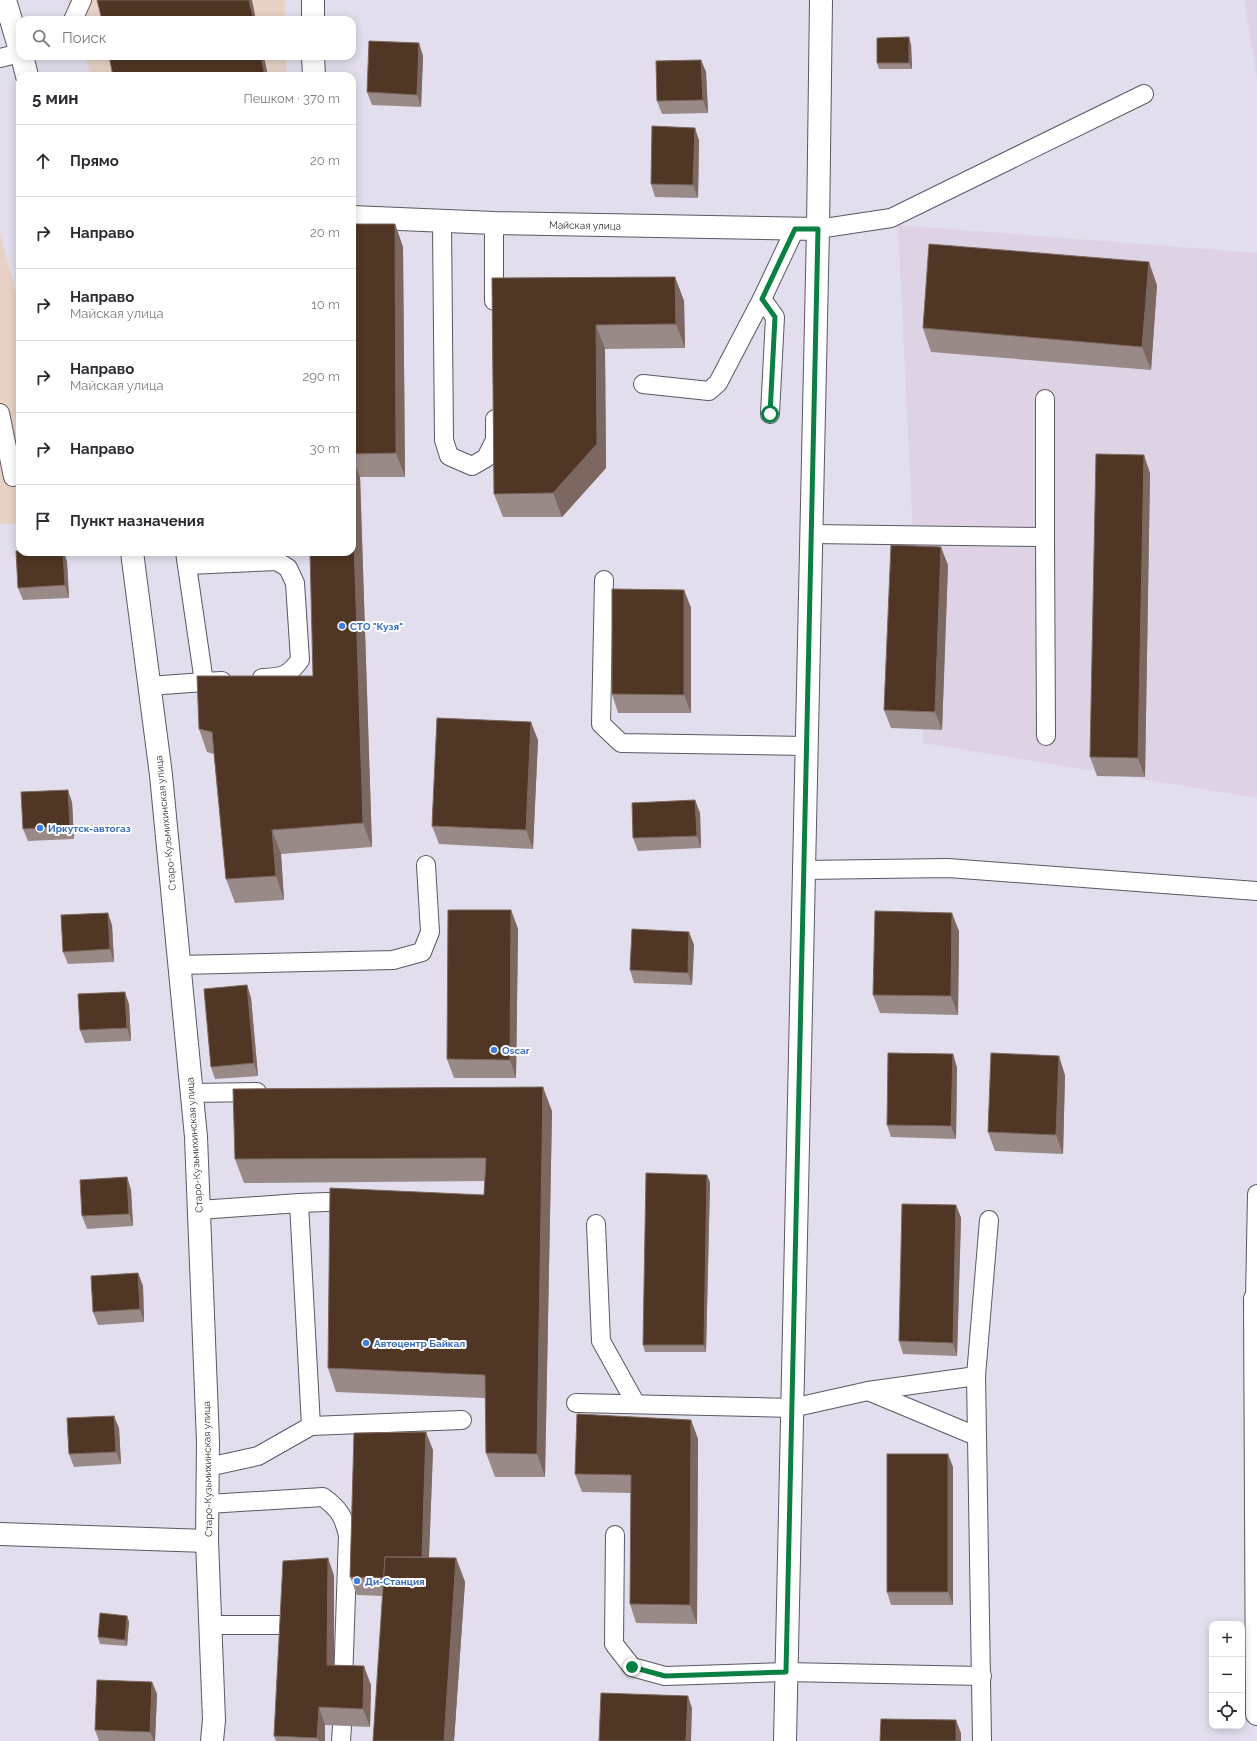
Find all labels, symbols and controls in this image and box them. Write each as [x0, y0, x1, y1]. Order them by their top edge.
search box [16, 16, 356, 60]
icon: search [30, 27, 52, 49]
text: Поиск [62, 29, 107, 47]
text: 5 мин [32, 88, 79, 108]
text: Пешком · 370 m [243, 91, 340, 106]
icon: ahead [32, 150, 54, 172]
text: Прямо [70, 152, 119, 170]
text: 20 m [310, 153, 340, 168]
street label: Майская улица [549, 219, 621, 232]
icon: right [32, 222, 54, 244]
text: Направо [70, 224, 134, 242]
text: 20 m [310, 225, 340, 240]
text: Направо [70, 288, 134, 306]
icon: right [32, 294, 54, 316]
text: 10 m [311, 297, 340, 312]
text: Майская улица [70, 306, 164, 321]
text: Направо [70, 360, 134, 378]
icon: right [32, 366, 54, 388]
text: 290 m [302, 369, 340, 384]
text: Майская улица [70, 378, 164, 393]
route start [761, 405, 779, 423]
icon: right [32, 438, 54, 460]
text: Направо [70, 440, 134, 458]
text: 30 m [310, 441, 340, 456]
icon: arrive [32, 510, 54, 532]
text: Пункт назначения [70, 512, 204, 530]
marker: СТО "Кузя" [337, 621, 347, 631]
place label: СТО "Кузя" [350, 621, 403, 632]
street label: Старо-Кузьмихинская улица [153, 755, 178, 891]
marker: Иркутск-автогаз [35, 823, 45, 833]
place label: Иркутск-автогаз [48, 823, 131, 834]
marker: Oscar [489, 1045, 499, 1055]
place label: Oscar [502, 1045, 530, 1056]
street label: Старо-Кузьмихинская улица [184, 1077, 205, 1213]
marker: Автоцентр Байкал [361, 1338, 371, 1348]
place label: Автоцентр Байкал [374, 1338, 465, 1349]
street label: Старо-Кузьмихинская улица [201, 1401, 214, 1537]
marker: Ди-Станция [352, 1576, 362, 1586]
place label: Ди-Станция [365, 1576, 425, 1587]
map controls [1209, 1621, 1245, 1729]
button: + [1209, 1621, 1245, 1657]
button: − [1209, 1657, 1245, 1693]
route end [623, 1658, 641, 1676]
button: locate [1209, 1693, 1245, 1729]

